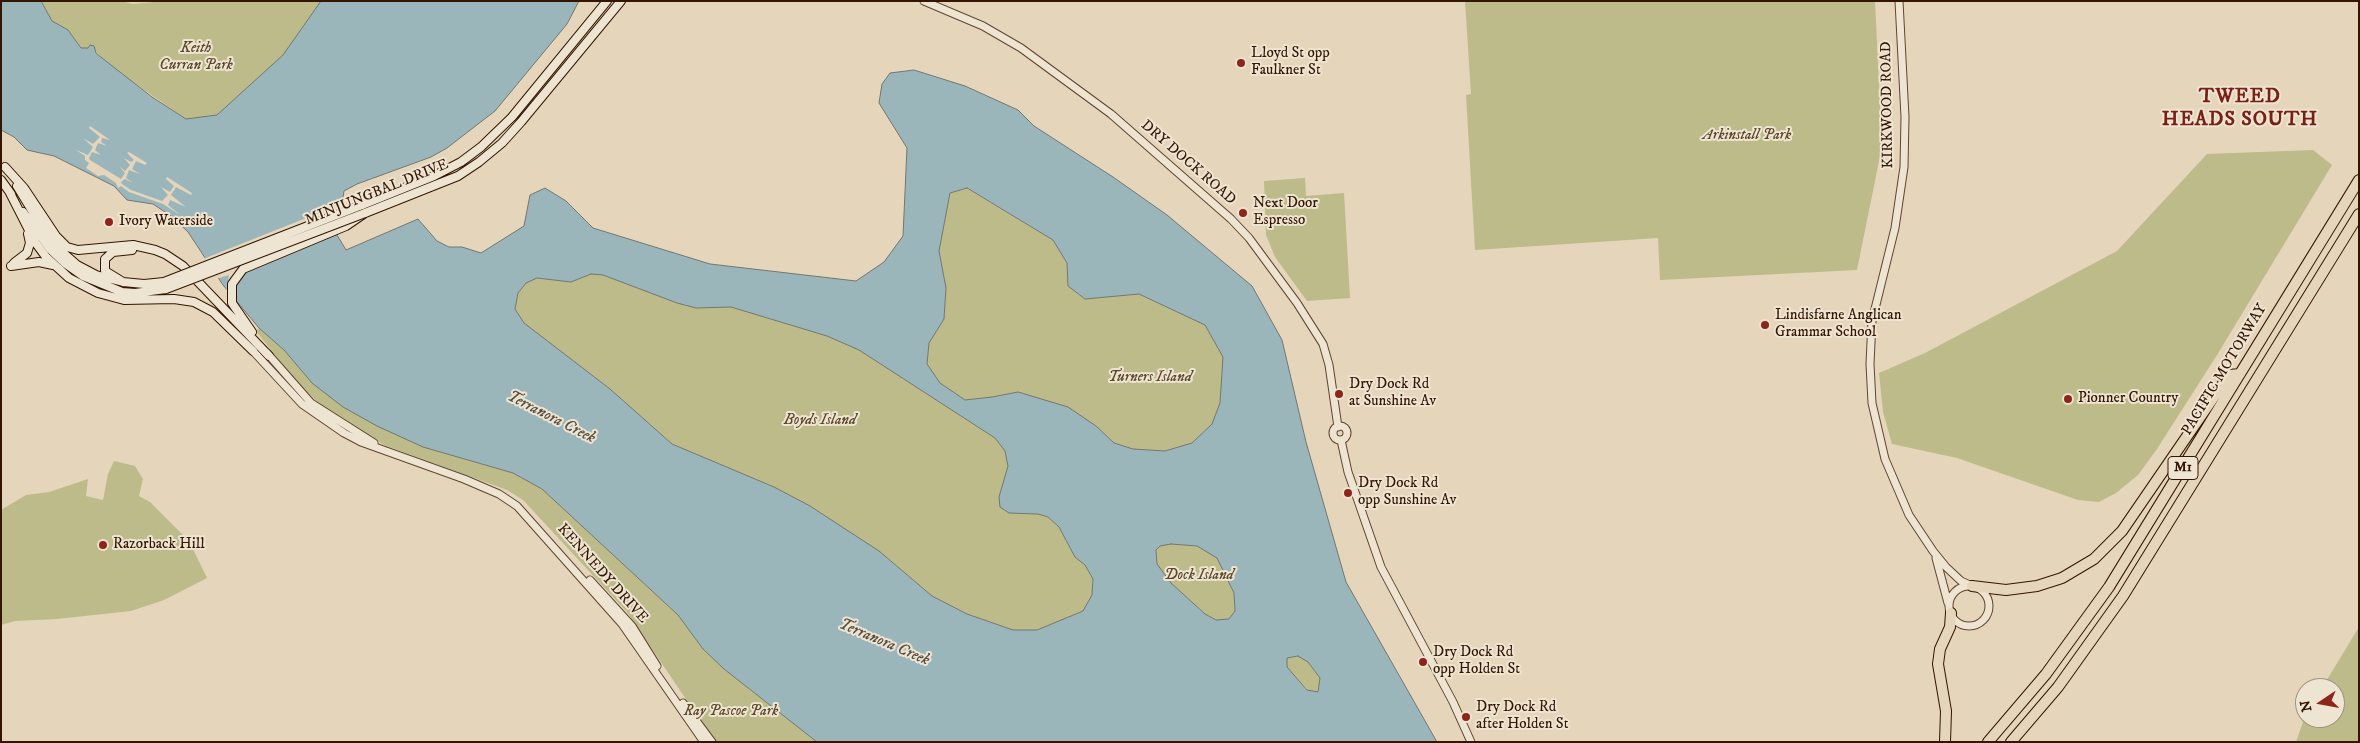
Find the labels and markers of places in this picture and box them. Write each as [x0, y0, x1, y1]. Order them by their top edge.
place label: Lloyd St opp Faulkner St [1251, 45, 1330, 80]
marker: Lloyd St opp Faulkner St [1235, 57, 1247, 69]
place label: Next Door Espresso [1253, 195, 1318, 230]
marker: Next Door Espresso [1237, 207, 1249, 219]
place label: Ivory Waterside [119, 213, 213, 231]
marker: Ivory Waterside [103, 216, 115, 228]
place label: Lindisfarne Anglican Grammar School [1775, 307, 1902, 342]
marker: Lindisfarne Anglican Grammar School [1759, 319, 1771, 331]
place label: Dry Dock Rd at Sunshine Av [1349, 376, 1436, 411]
marker: Dry Dock Rd at Sunshine Av [1333, 388, 1345, 400]
place label: Pionner Country [2078, 390, 2178, 408]
marker: Pionner Country [2062, 393, 2074, 405]
place label: Dry Dock Rd opp Sunshine Av [1358, 475, 1456, 510]
marker: Dry Dock Rd opp Sunshine Av [1342, 487, 1354, 499]
place label: Razorback Hill [113, 536, 205, 554]
marker: Razorback Hill [97, 539, 109, 551]
place label: Dry Dock Rd opp Holden St [1433, 644, 1520, 679]
marker: Dry Dock Rd opp Holden St [1417, 656, 1429, 668]
place label: Dry Dock Rd after Holden St [1476, 699, 1568, 734]
marker: Dry Dock Rd after Holden St [1460, 711, 1472, 723]

